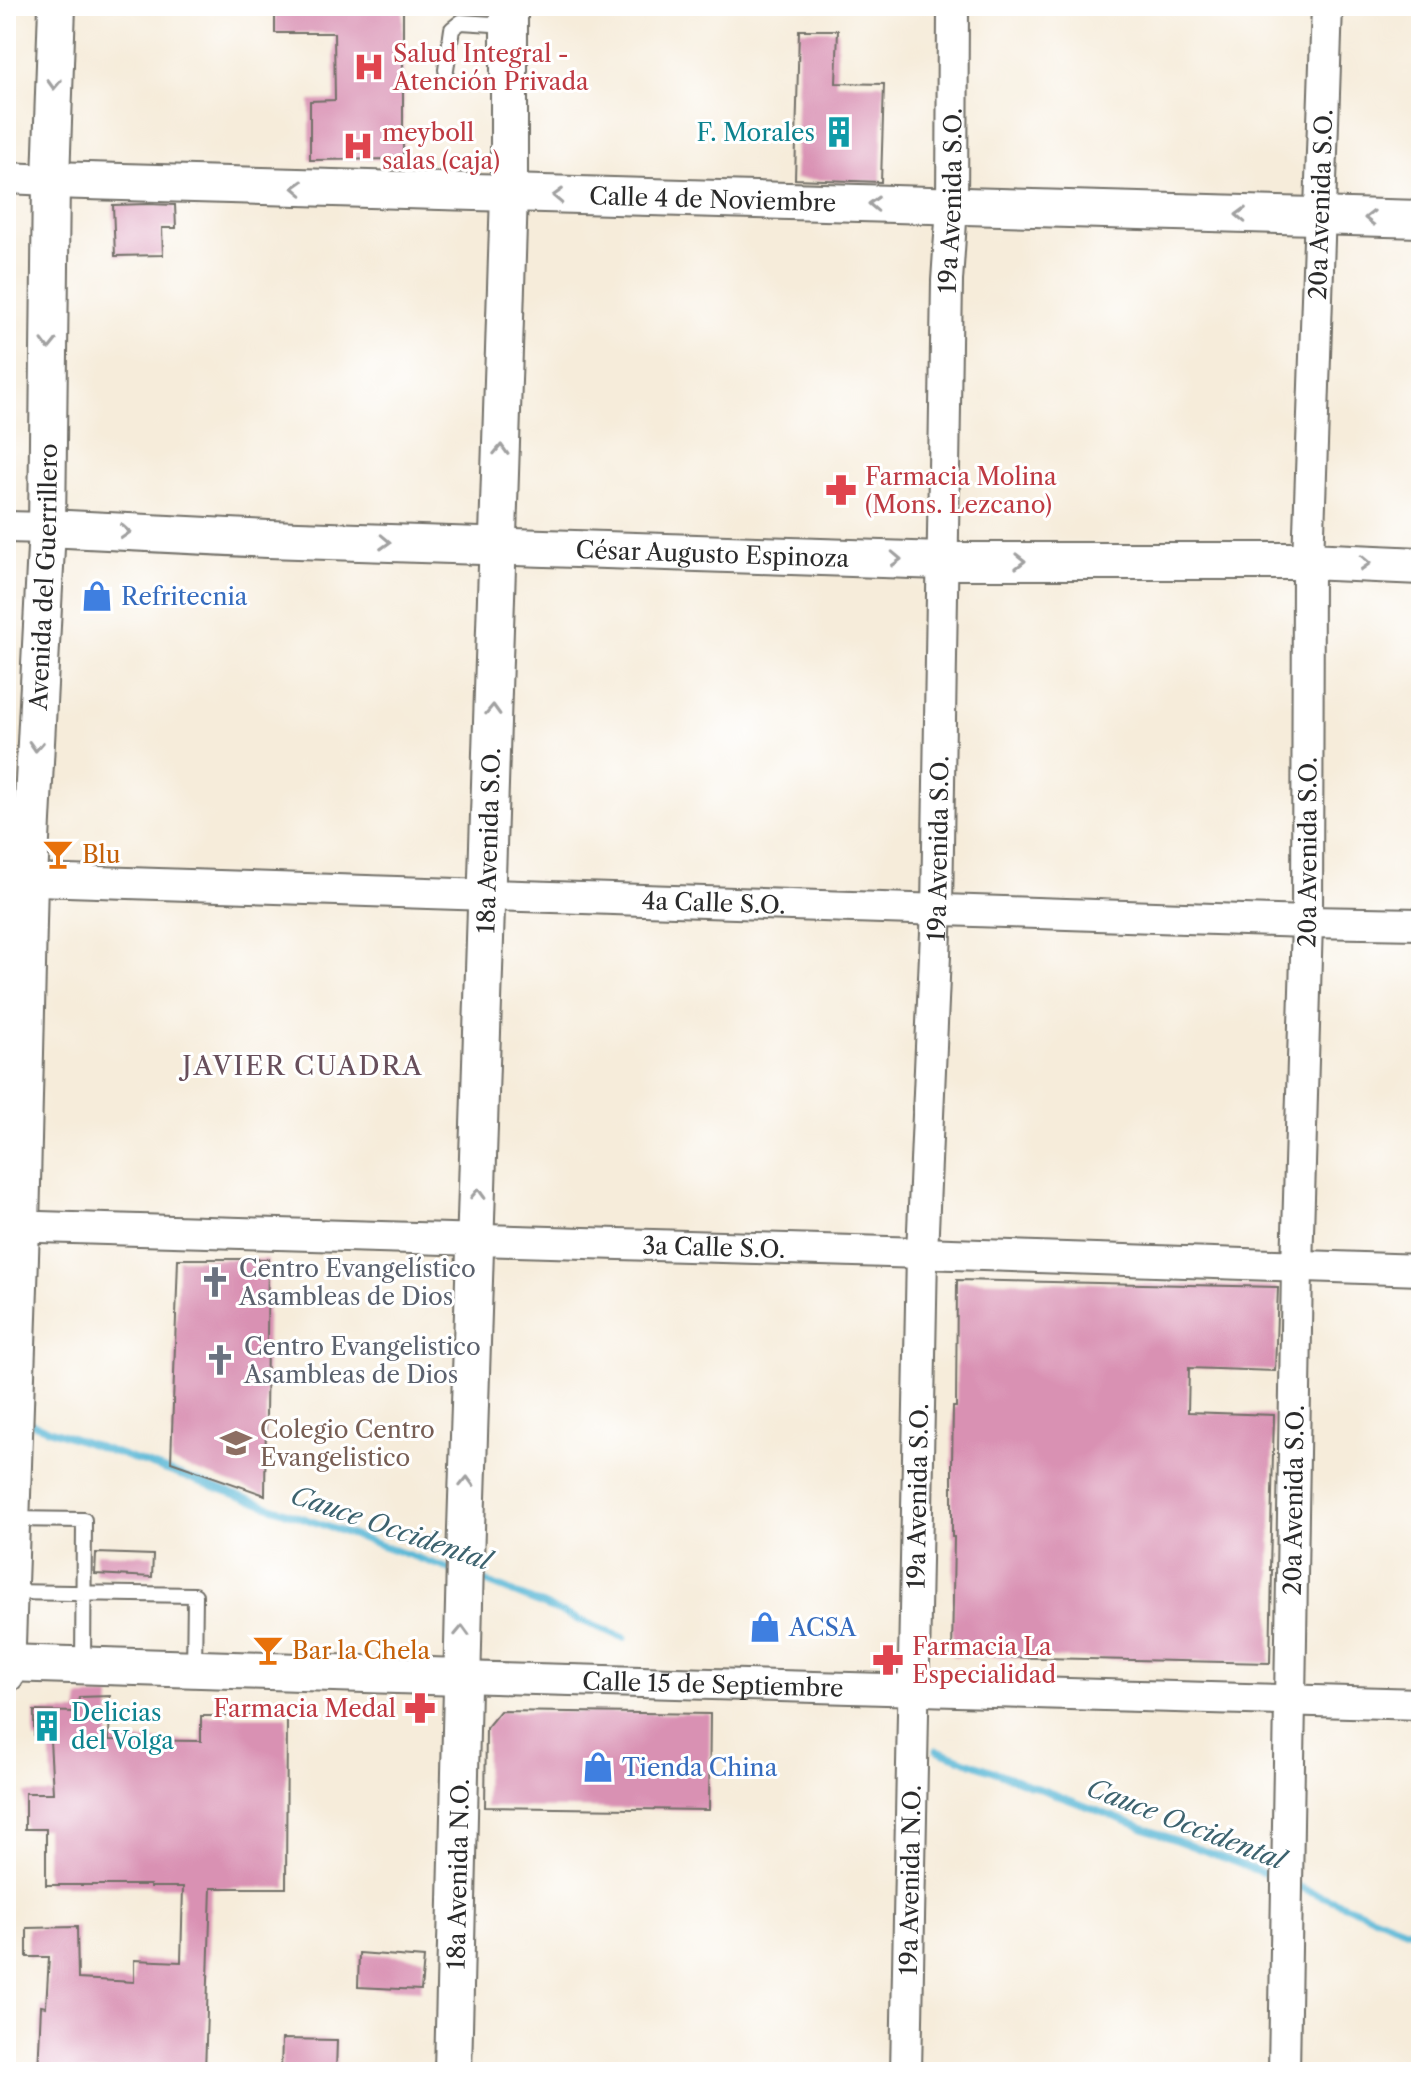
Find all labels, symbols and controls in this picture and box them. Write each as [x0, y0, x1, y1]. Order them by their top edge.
place label: Salud Integral - Atención Privada [392, 39, 589, 96]
hospital icon: Salud Integral - Atención Privada [352, 50, 386, 84]
one-way arrow [46, 78, 63, 91]
street label: 19a Avenida S.O. [932, 108, 967, 294]
street label: 20a Avenida S.O. [1302, 109, 1338, 300]
building icon: F. Morales [822, 115, 856, 149]
place label: meyboll salas (caja) [382, 118, 500, 175]
place label: F. Morales [697, 118, 815, 147]
hospital icon: meyboll salas (caja) [341, 129, 375, 163]
one-way arrow [291, 179, 304, 196]
street label: Calle 4 de Noviembre [589, 181, 837, 217]
one-way arrow [551, 187, 564, 204]
one-way arrow [867, 196, 880, 213]
one-way arrow [1234, 206, 1247, 223]
one-way arrow [1363, 209, 1376, 227]
one-way arrow [40, 338, 58, 351]
street label: Avenida del Guerrillero [23, 443, 62, 712]
one-way arrow [493, 443, 510, 456]
place label: Farmacia Molina (Mons. Lezcano) [865, 462, 1057, 519]
pharmacy icon: Farmacia Molina (Mons. Lezcano) [824, 473, 858, 507]
one-way arrow [119, 523, 132, 540]
one-way arrow [379, 534, 392, 551]
street label: César Augusto Espinoza [575, 535, 850, 572]
one-way arrow [890, 551, 903, 568]
one-way arrow [1014, 552, 1027, 570]
one-way arrow [1359, 555, 1371, 572]
shop icon: Refritecnia [80, 579, 114, 613]
place label: Refritecnia [121, 582, 248, 611]
one-way arrow [484, 703, 501, 716]
one-way arrow [27, 740, 44, 752]
street label: 18a Avenida S.O. [471, 747, 506, 934]
street label: 19a Avenida S.O. [921, 755, 954, 942]
street label: 20a Avenida S.O. [1292, 757, 1322, 948]
bar icon: Blu [41, 837, 75, 871]
place label: Blu [82, 840, 121, 869]
street label: 4a Calle S.O. [641, 886, 786, 919]
district label: JAVIER CUADRA [178, 1050, 424, 1082]
one-way arrow [469, 1187, 486, 1200]
street label: 3a Calle S.O. [642, 1230, 786, 1263]
place label: Centro Evangelístico Asambleas de Dios [238, 1254, 476, 1311]
church icon: Centro Evangelístico Asambleas de Dios [198, 1265, 232, 1299]
place label: Centro Evangelistico Asambleas de Dios [243, 1332, 481, 1389]
church icon: Centro Evangelistico Asambleas de Dios [203, 1343, 237, 1377]
street label: 19a Avenida S.O. [901, 1403, 934, 1589]
street label: 20a Avenida S.O. [1277, 1405, 1309, 1596]
place label: Colegio Centro Evangelistico [260, 1415, 435, 1472]
school or university icon: Colegio Centro Evangelistico [219, 1426, 253, 1460]
one-way arrow [459, 1475, 476, 1488]
water label: Cauce Occidental [287, 1479, 498, 1578]
shop icon: ACSA [748, 1610, 782, 1644]
place label: ACSA [788, 1613, 857, 1642]
one-way arrow [454, 1624, 471, 1637]
place label: Farmacia La Especialidad [912, 1632, 1057, 1689]
bar icon: Bar la Chela [251, 1633, 285, 1667]
place label: Bar la Chela [292, 1636, 430, 1665]
pharmacy icon: Farmacia La Especialidad [871, 1643, 905, 1677]
street label: Calle 15 de Septiembre [582, 1666, 844, 1702]
pharmacy icon: Farmacia Medal [403, 1691, 437, 1725]
place label: Farmacia Medal [213, 1694, 396, 1723]
place label: Delicias del Volga [71, 1698, 174, 1755]
building icon: Delicias del Volga [30, 1709, 64, 1743]
shop icon: Tienda China [581, 1750, 615, 1784]
place label: Tienda China [622, 1753, 778, 1782]
water label: Cauce Occidental [1082, 1771, 1292, 1877]
street label: 18a Avenida N.O. [441, 1778, 474, 1970]
street label: 19a Avenida N.O. [893, 1784, 926, 1976]

